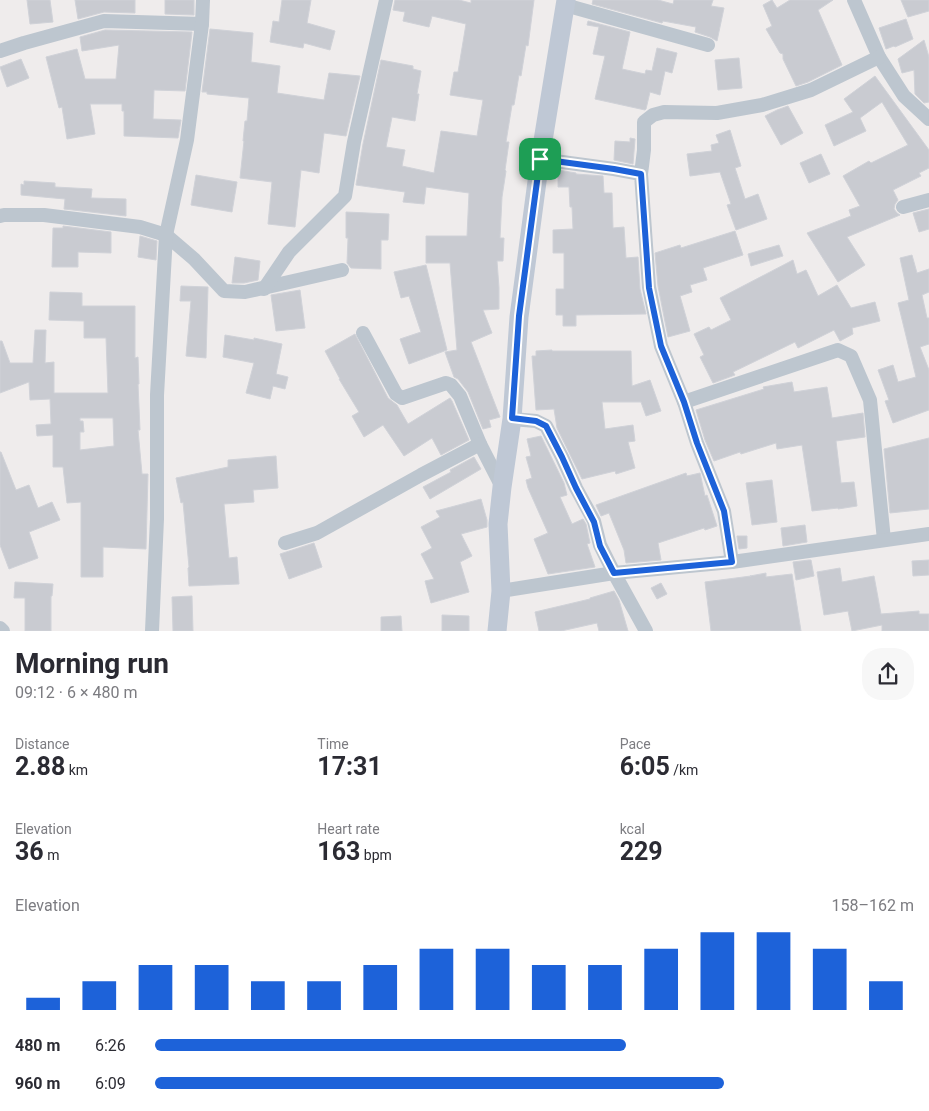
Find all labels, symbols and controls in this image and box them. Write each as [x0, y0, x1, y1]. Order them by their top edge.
pin [519, 138, 561, 180]
icon: arrive [526, 145, 554, 173]
text: Morning run [15, 647, 169, 680]
button: share [862, 648, 914, 700]
text: 09:12 · 6 × 480 m [15, 683, 137, 702]
text: Distance [15, 736, 70, 752]
text: Time [317, 736, 349, 752]
text: Pace [620, 736, 651, 752]
text: 2.88 [15, 752, 65, 781]
text: 17:31 [317, 752, 382, 781]
text: 6:05 [620, 752, 670, 781]
text: km [65, 762, 88, 778]
text: /km [670, 762, 698, 778]
text: Elevation [15, 821, 72, 837]
text: Heart rate [317, 821, 380, 837]
text: kcal [620, 821, 645, 837]
text: 36 [15, 837, 44, 866]
text: 163 [317, 837, 360, 866]
text: 229 [620, 837, 663, 866]
text: m [44, 847, 59, 863]
text: bpm [360, 847, 392, 863]
text: Elevation [15, 896, 80, 915]
text: 158–162 m [832, 896, 914, 915]
text: 480 m [15, 1036, 60, 1055]
text: 6:26 [95, 1036, 126, 1055]
text: 960 m [15, 1074, 60, 1093]
text: 6:09 [95, 1074, 126, 1093]

